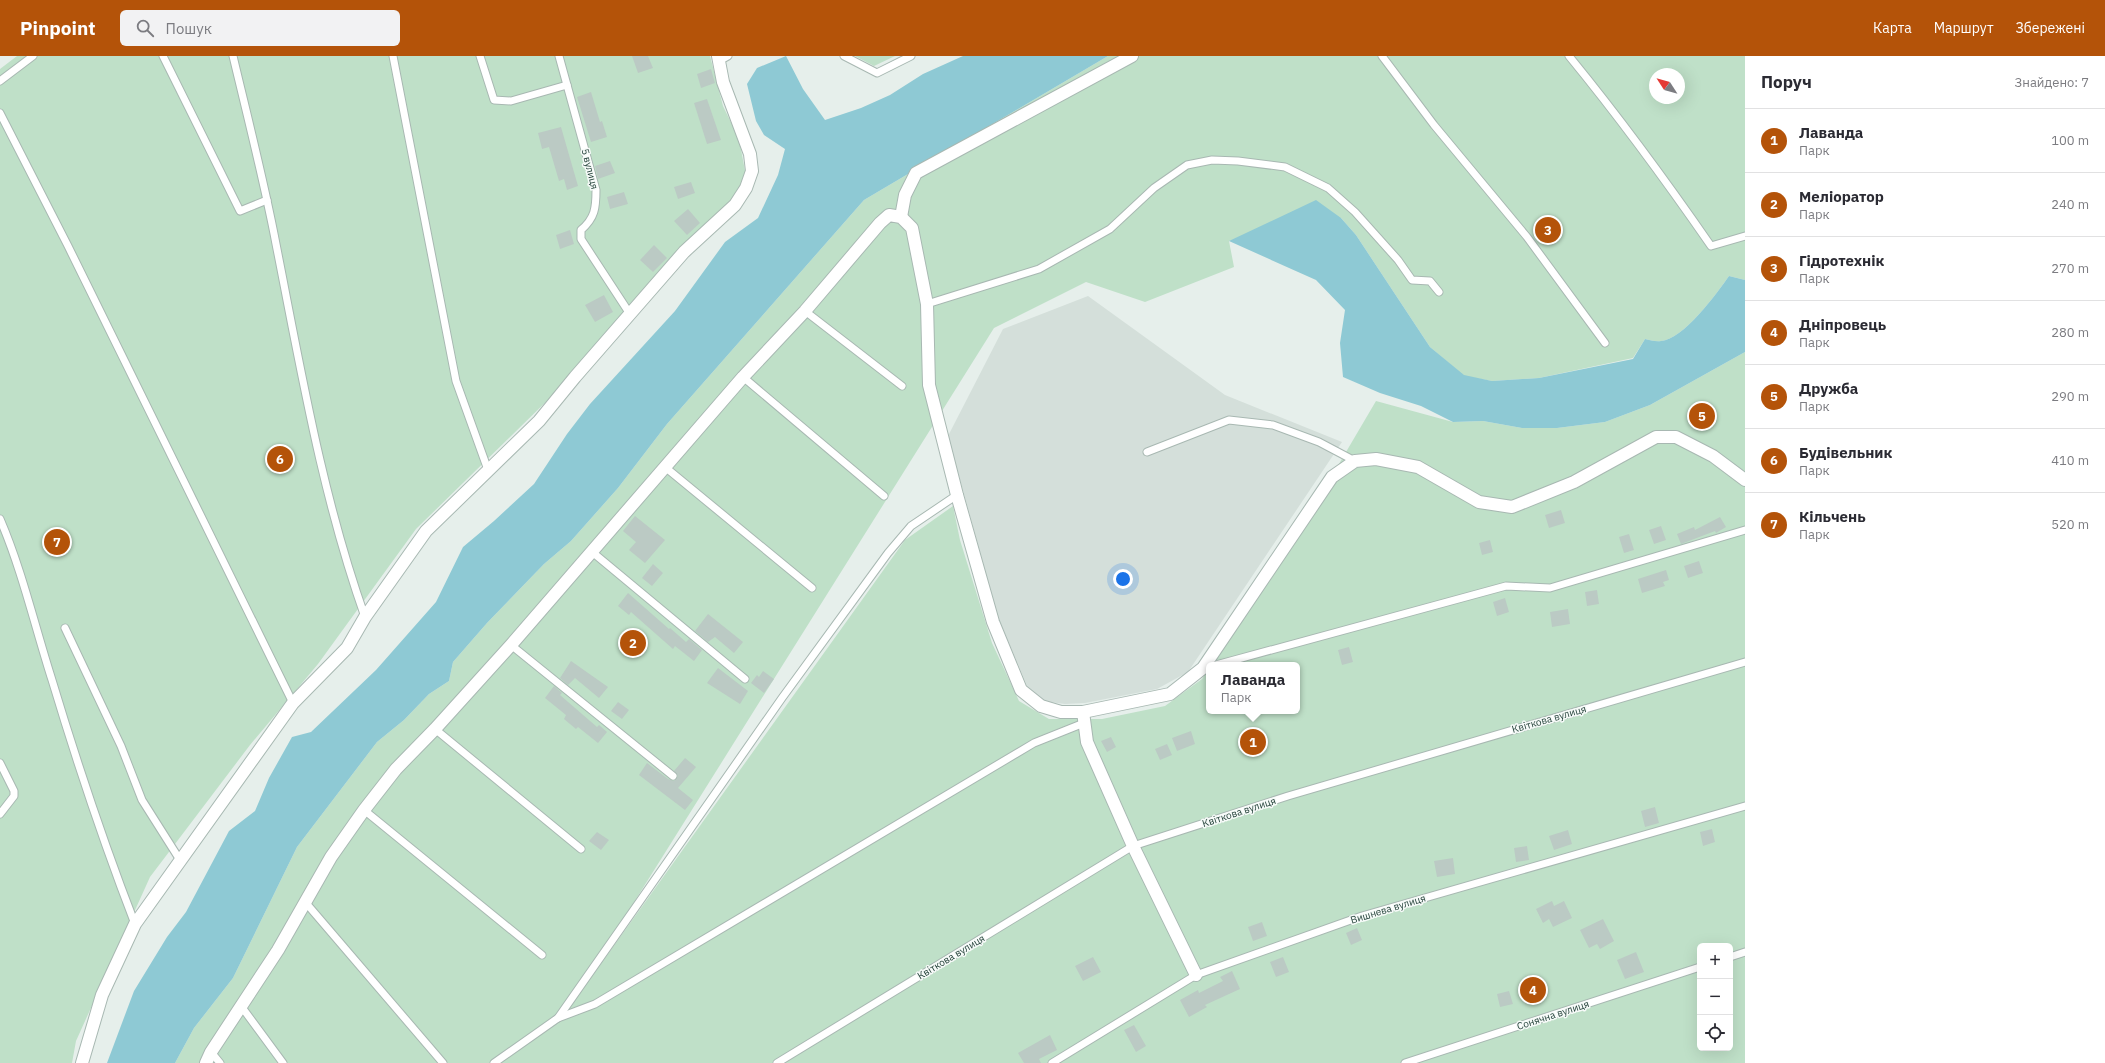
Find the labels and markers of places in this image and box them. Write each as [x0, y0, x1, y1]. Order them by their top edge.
pin: 3 [1535, 215, 1561, 245]
pin: 5 [1689, 401, 1715, 431]
pin: 6 [267, 444, 293, 474]
pin: 7 [44, 527, 70, 557]
pin: 2 [620, 628, 646, 658]
pin: 1 [1240, 727, 1266, 757]
pin: 4 [1520, 975, 1546, 1005]

